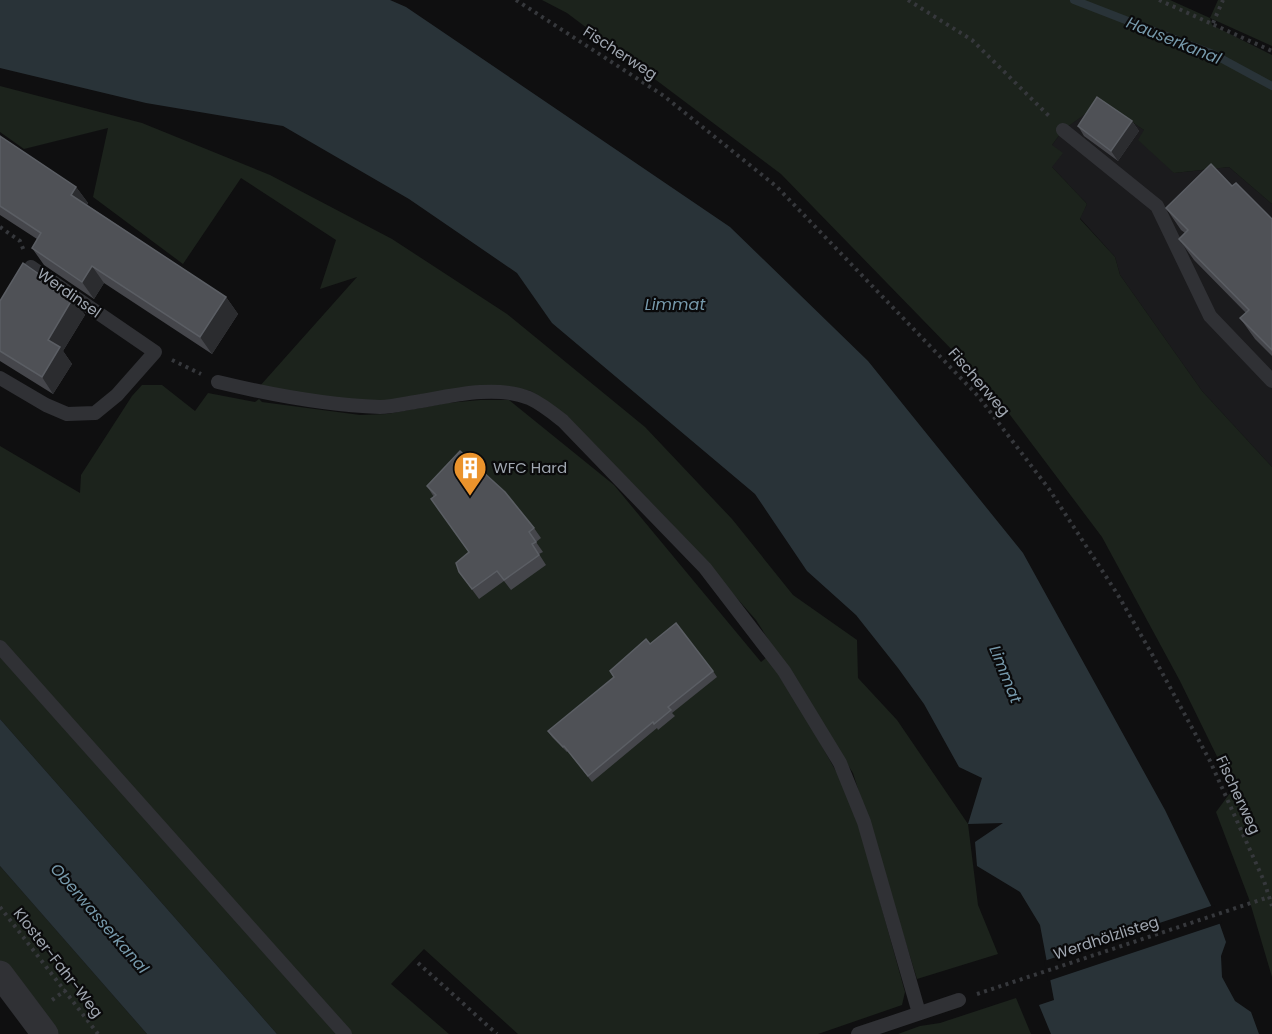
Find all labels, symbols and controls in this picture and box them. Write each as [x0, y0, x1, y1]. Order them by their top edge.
water label: Hauserkanal [1123, 11, 1225, 70]
street label: Fischerweg [579, 21, 661, 84]
street label: Werdinsel [33, 263, 106, 322]
water label: Limmat [645, 293, 706, 316]
street label: Fischerweg [944, 343, 1015, 420]
building icon: WFC Hard [452, 450, 488, 497]
place label: WFC Hard [493, 457, 567, 478]
water label: Limmat [984, 642, 1028, 708]
street label: Fischerweg [1211, 752, 1266, 837]
water label: Oberwasserkanal [45, 858, 154, 979]
street label: Kloster-Fahr-Weg [9, 903, 108, 1022]
street label: Werdhölzlisteg [1051, 911, 1161, 964]

